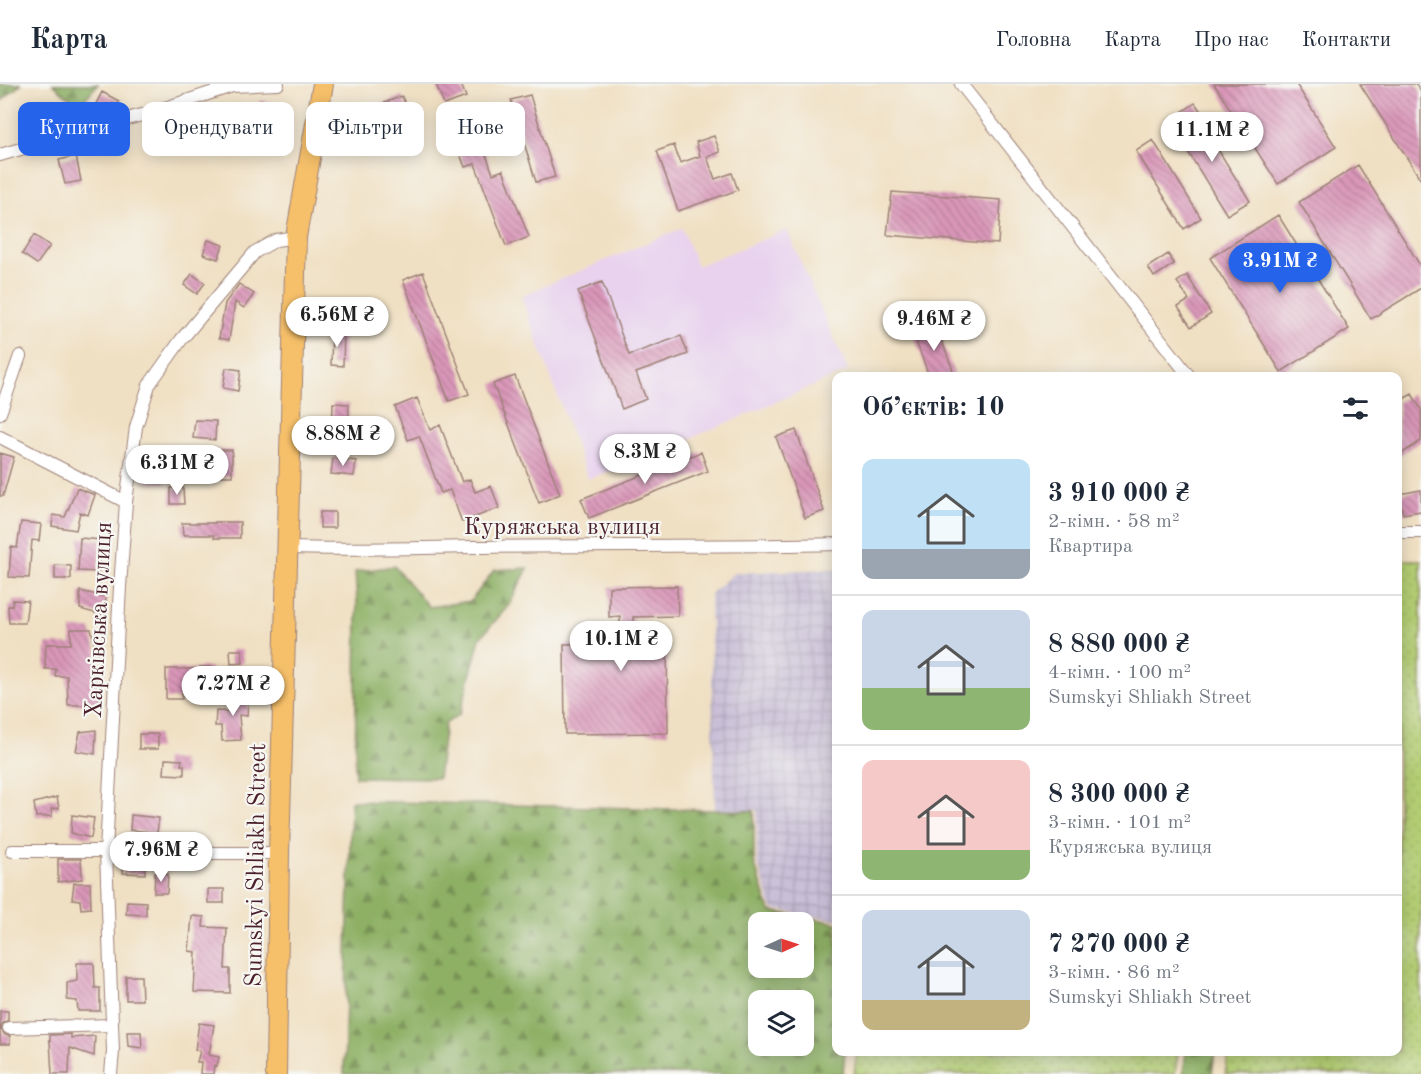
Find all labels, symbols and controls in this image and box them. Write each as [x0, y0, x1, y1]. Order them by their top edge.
text: Карта [30, 27, 108, 55]
text: Головна [996, 30, 1071, 51]
text: Карта [1104, 30, 1161, 51]
text: Про нас [1194, 30, 1269, 51]
text: Контакти [1302, 30, 1391, 51]
chip: Купити [18, 102, 130, 156]
chip: Орендувати [142, 102, 294, 156]
chip: Фільтри [306, 102, 424, 156]
chip: Нове [436, 102, 525, 156]
pin: 11.1M ₴ [1157, 112, 1267, 163]
text: 11.1M ₴ [1175, 121, 1249, 141]
pin: 3.91M ₴ [1225, 243, 1335, 294]
text: 3.91M ₴ [1243, 252, 1317, 272]
pin: 6.56M ₴ [282, 297, 392, 348]
pin: 9.46M ₴ [879, 301, 989, 352]
text: 6.56M ₴ [300, 306, 374, 326]
text: 9.46M ₴ [897, 310, 971, 330]
icon: filters [1339, 392, 1372, 425]
text: Об’єктів: 10 [862, 395, 1004, 421]
pin: 8.88M ₴ [288, 416, 398, 467]
text: 8.88M ₴ [306, 425, 380, 445]
pin: 8.3M ₴ [596, 434, 694, 485]
text: 8.3M ₴ [613, 443, 677, 463]
pin: 6.31M ₴ [122, 445, 232, 496]
text: 6.31M ₴ [140, 454, 214, 474]
text: 3 910 000 ₴ [1048, 481, 1190, 507]
icon: home [910, 483, 982, 555]
text: 2-кімн. · 58 m² [1048, 512, 1180, 532]
street label: Куряжська вулиця [464, 516, 660, 540]
street label: Харківська вулиця [83, 521, 117, 719]
text: Квартира [1048, 537, 1133, 557]
pin: 10.1M ₴ [566, 621, 676, 672]
text: 10.1M ₴ [584, 630, 658, 650]
text: 8 880 000 ₴ [1048, 632, 1190, 658]
icon: home [910, 634, 982, 706]
text: 4-кімн. · 100 m² [1048, 663, 1191, 683]
pin: 7.27M ₴ [178, 666, 288, 717]
text: 7.27M ₴ [196, 675, 270, 695]
text: Sumskyi Shliakh Street [1048, 688, 1251, 708]
street label: Sumskyi Shliakh Street [243, 743, 271, 987]
text: 8 300 000 ₴ [1048, 782, 1190, 808]
icon: home [910, 784, 982, 856]
text: 3-кімн. · 101 m² [1048, 813, 1191, 833]
pin: 7.96M ₴ [106, 832, 216, 883]
text: Куряжська вулиця [1048, 838, 1212, 858]
text: 7.96M ₴ [124, 841, 198, 861]
north arrow [748, 912, 814, 978]
map controls [748, 912, 814, 1056]
text: 7 270 000 ₴ [1048, 932, 1190, 958]
icon: home [910, 934, 982, 1006]
text: 3-кімн. · 86 m² [1048, 963, 1180, 983]
text: Sumskyi Shliakh Street [1048, 988, 1251, 1008]
button: layers [748, 990, 814, 1056]

